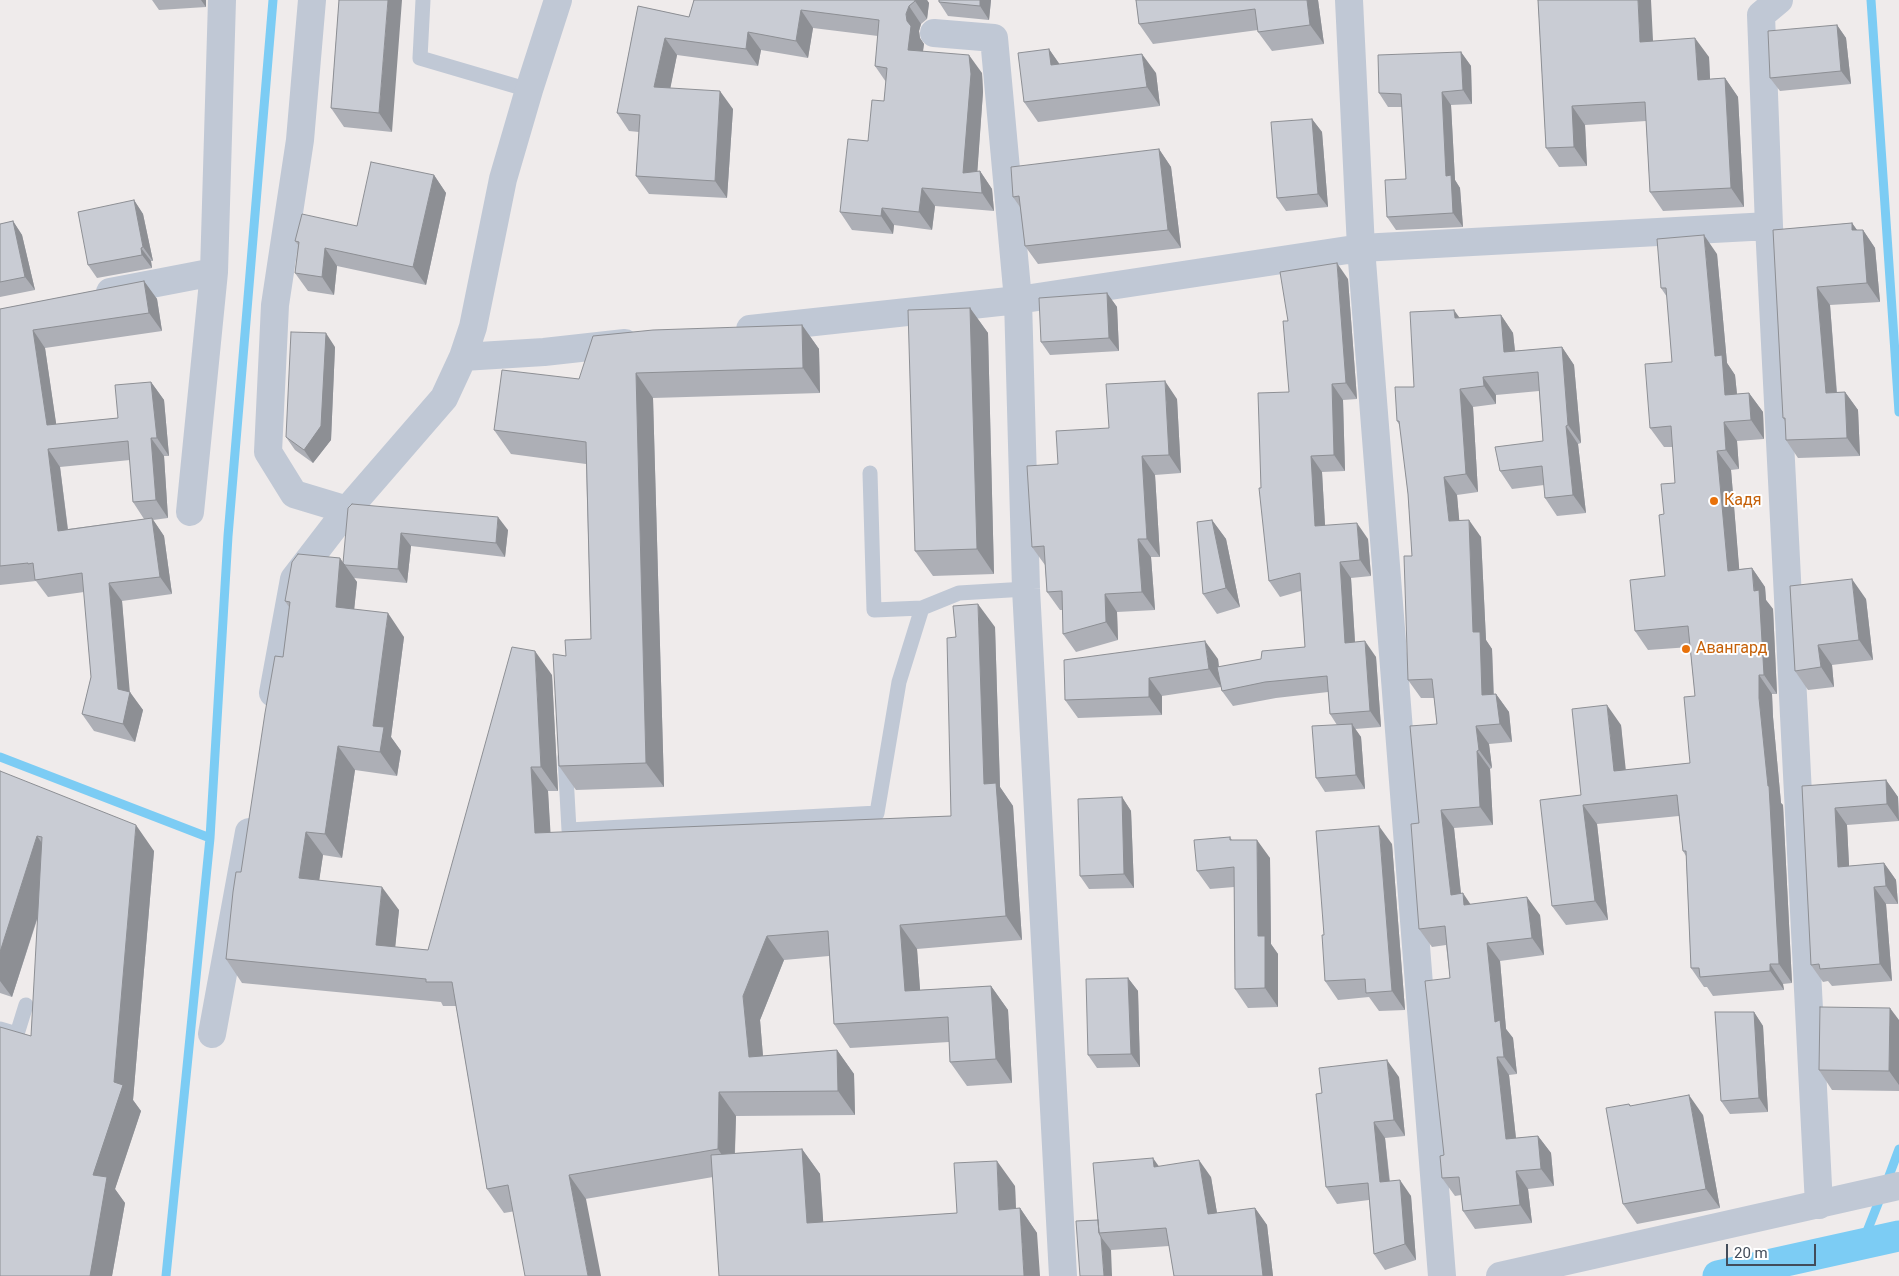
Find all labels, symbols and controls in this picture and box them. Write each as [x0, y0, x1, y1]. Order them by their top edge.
place label: Кадя [1724, 491, 1761, 511]
marker: Кадя [1708, 495, 1720, 507]
place label: Авангард [1696, 639, 1767, 659]
marker: Авангард [1680, 643, 1692, 655]
scale bar [1729, 1234, 1819, 1266]
text: 20 m [1734, 1244, 1768, 1262]

